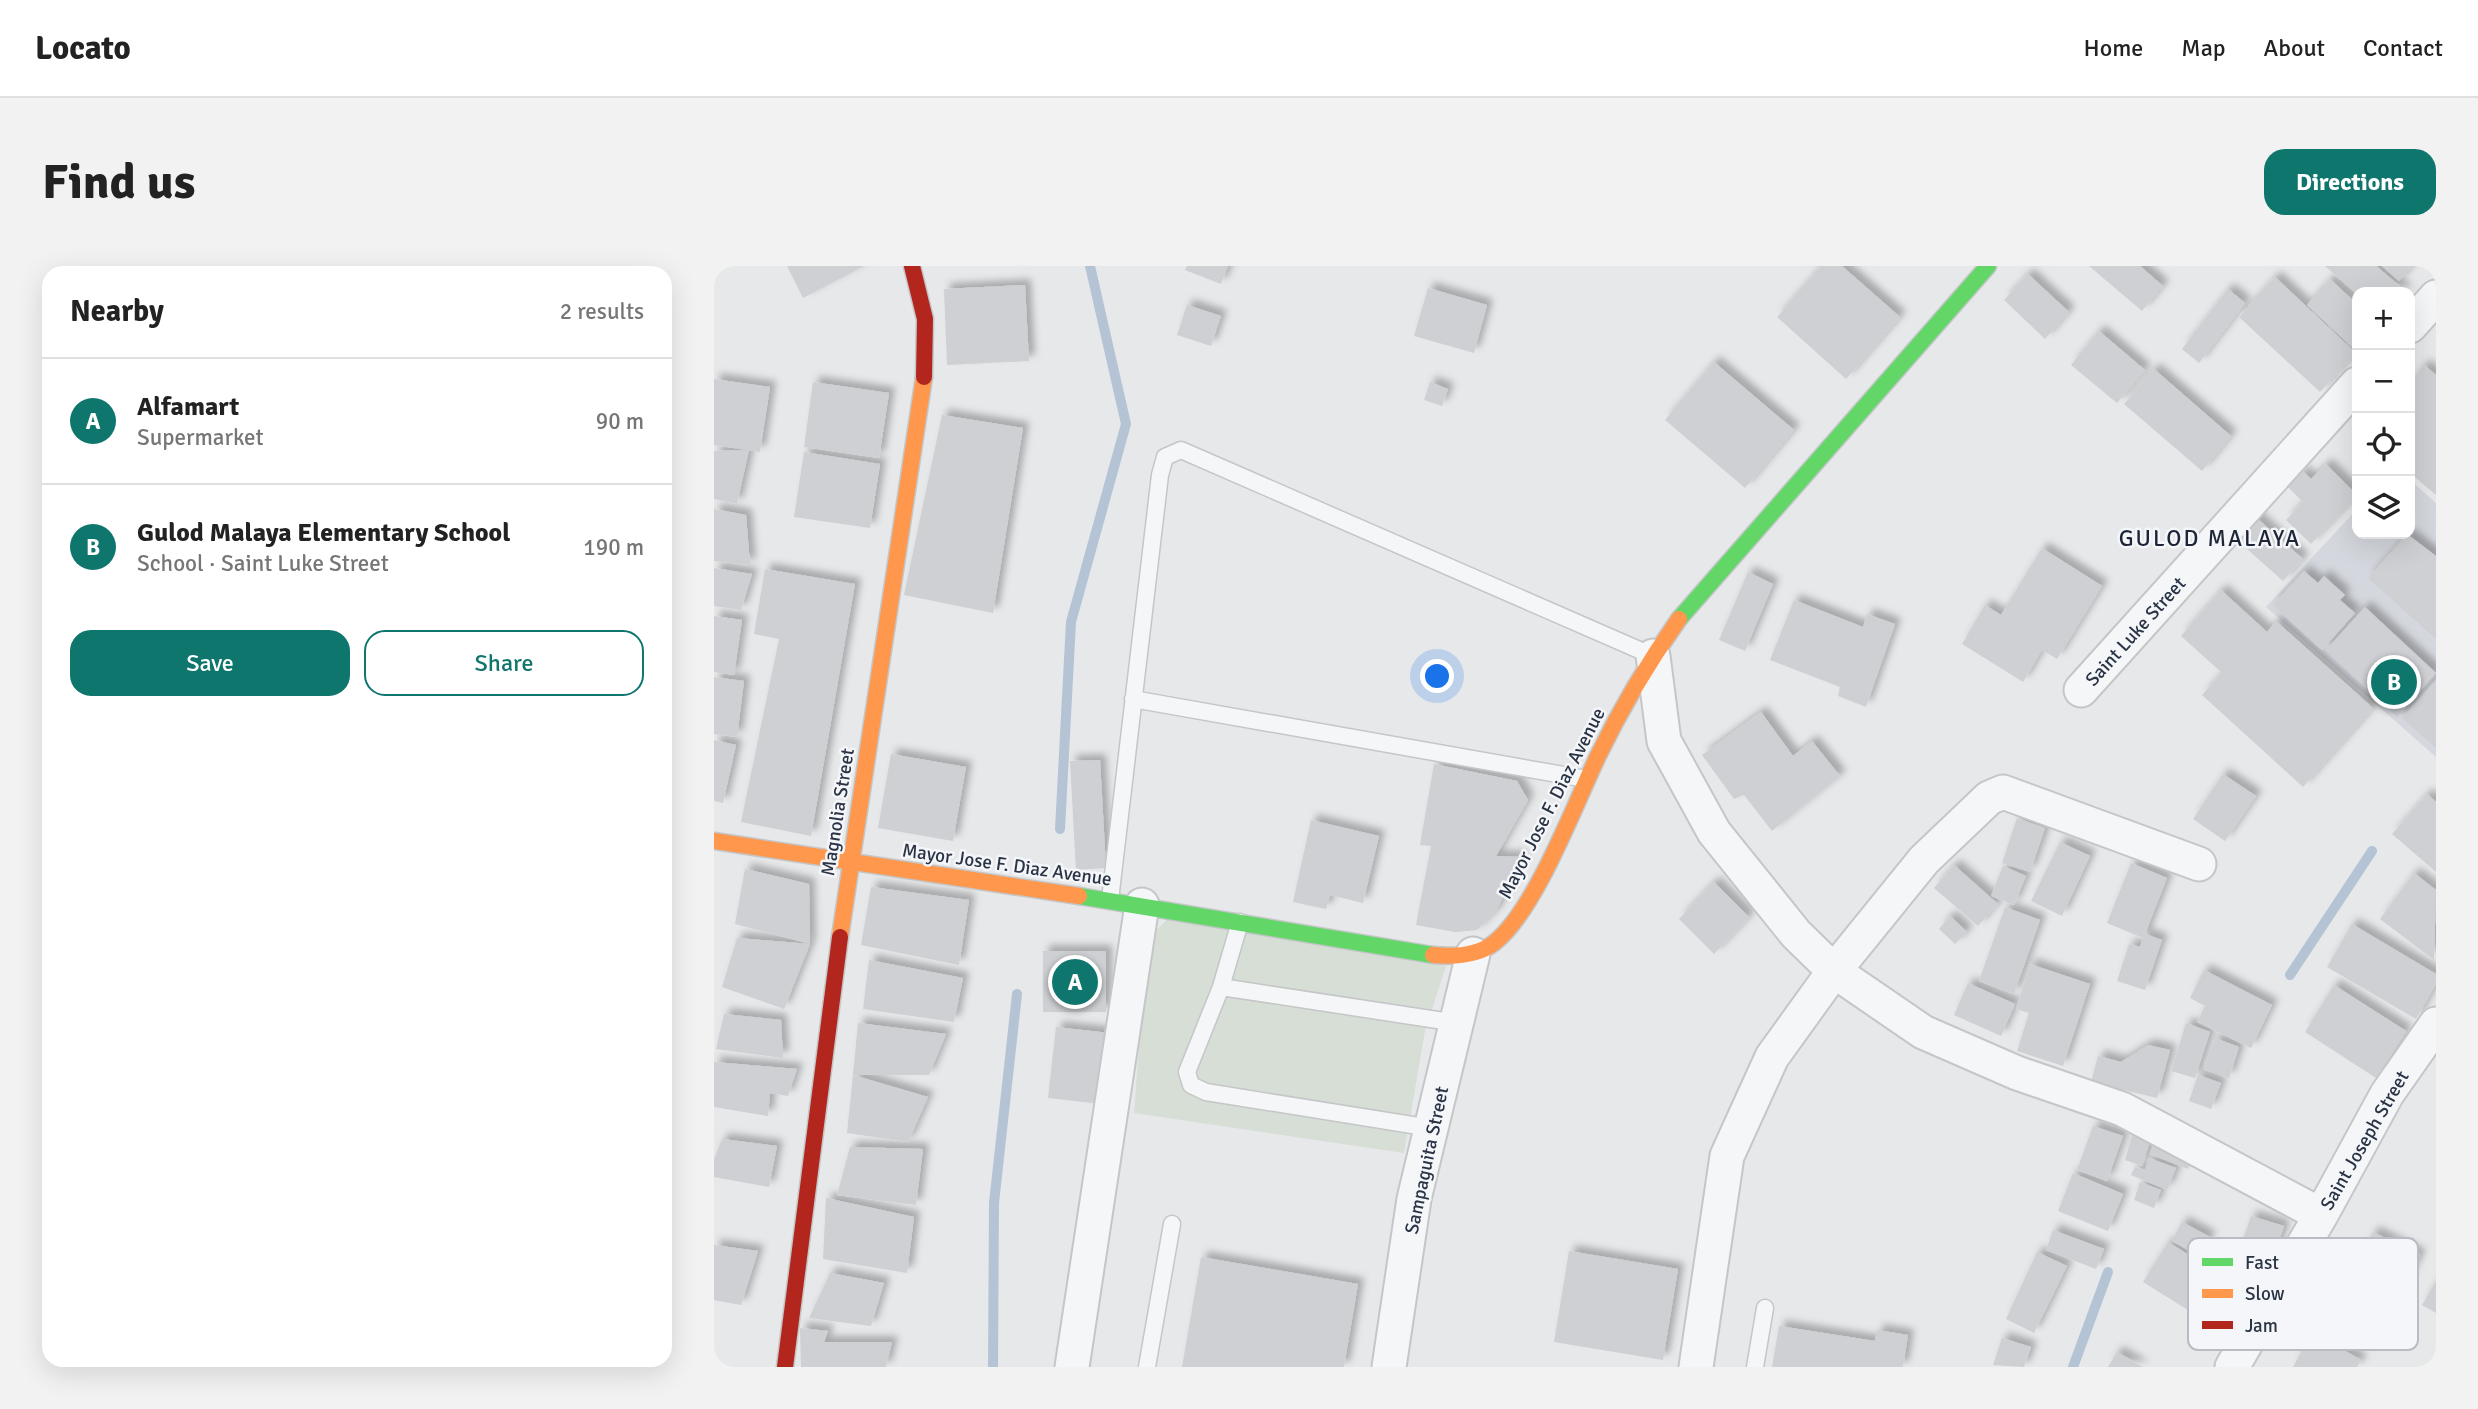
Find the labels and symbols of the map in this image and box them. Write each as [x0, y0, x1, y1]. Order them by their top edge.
district label: GULOD MALAYA [2119, 524, 2301, 553]
street label: Saint Luke Street [2080, 572, 2191, 691]
pin: B [2371, 656, 2417, 708]
your location [1420, 659, 1454, 693]
street label: Mayor Jose F. Diaz Avenue [1493, 704, 1611, 903]
street label: Magnolia Street [816, 746, 860, 878]
street label: Mayor Jose F. Diaz Avenue [901, 838, 1113, 892]
pin: A [1052, 956, 1098, 1008]
street label: Saint Joseph Street [2315, 1066, 2415, 1214]
street label: Sampaguita Street [1400, 1084, 1454, 1236]
legend [2188, 1238, 2418, 1350]
text: Fast [2245, 1251, 2279, 1275]
text: Slow [2245, 1282, 2285, 1306]
text: Jam [2245, 1314, 2278, 1338]

